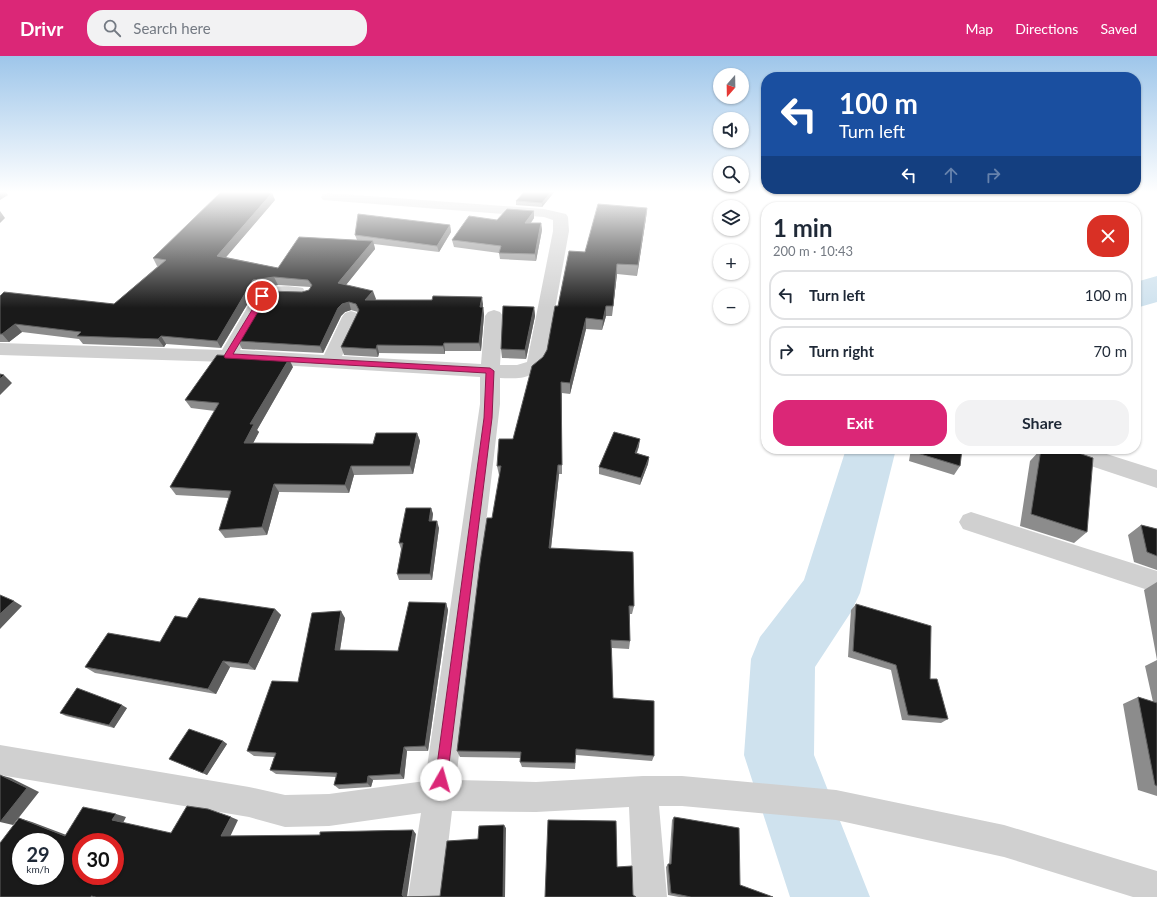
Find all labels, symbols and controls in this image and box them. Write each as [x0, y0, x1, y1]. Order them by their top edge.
search box [87, 10, 367, 46]
text: Drivr [20, 17, 63, 40]
icon: search [101, 17, 123, 39]
text: Search here [133, 19, 211, 37]
text: Map [966, 20, 993, 37]
text: Directions [1015, 20, 1078, 37]
text: Saved [1100, 20, 1137, 37]
north arrow [713, 68, 749, 104]
map controls [713, 68, 749, 324]
text: 100 m [839, 86, 918, 120]
icon: left [773, 88, 825, 140]
button: sound [713, 112, 749, 148]
text: Turn left [839, 120, 905, 142]
button: search [713, 156, 749, 192]
icon: left [898, 164, 920, 186]
icon: ahead [940, 164, 962, 186]
icon: right [982, 164, 1004, 186]
button: layers [713, 200, 749, 236]
text: 1 min [773, 213, 833, 242]
button: close [1087, 215, 1129, 257]
text: 200 m · 10:43 [773, 243, 853, 259]
button: + [713, 244, 749, 280]
pin [245, 279, 279, 313]
icon: left [775, 284, 797, 306]
icon: arrive [251, 285, 273, 307]
text: Turn left [809, 286, 865, 304]
text: 100 m [1085, 286, 1127, 304]
button: − [713, 288, 749, 324]
icon: right [775, 340, 797, 362]
text: Turn right [809, 342, 874, 360]
text: 70 m [1093, 342, 1127, 360]
button: Exit [773, 400, 947, 446]
button: Share [955, 400, 1129, 446]
position arrow [420, 759, 462, 801]
speed limit sign: 30 [72, 833, 124, 885]
text: 29 [26, 842, 50, 866]
text: km/h [26, 863, 50, 875]

